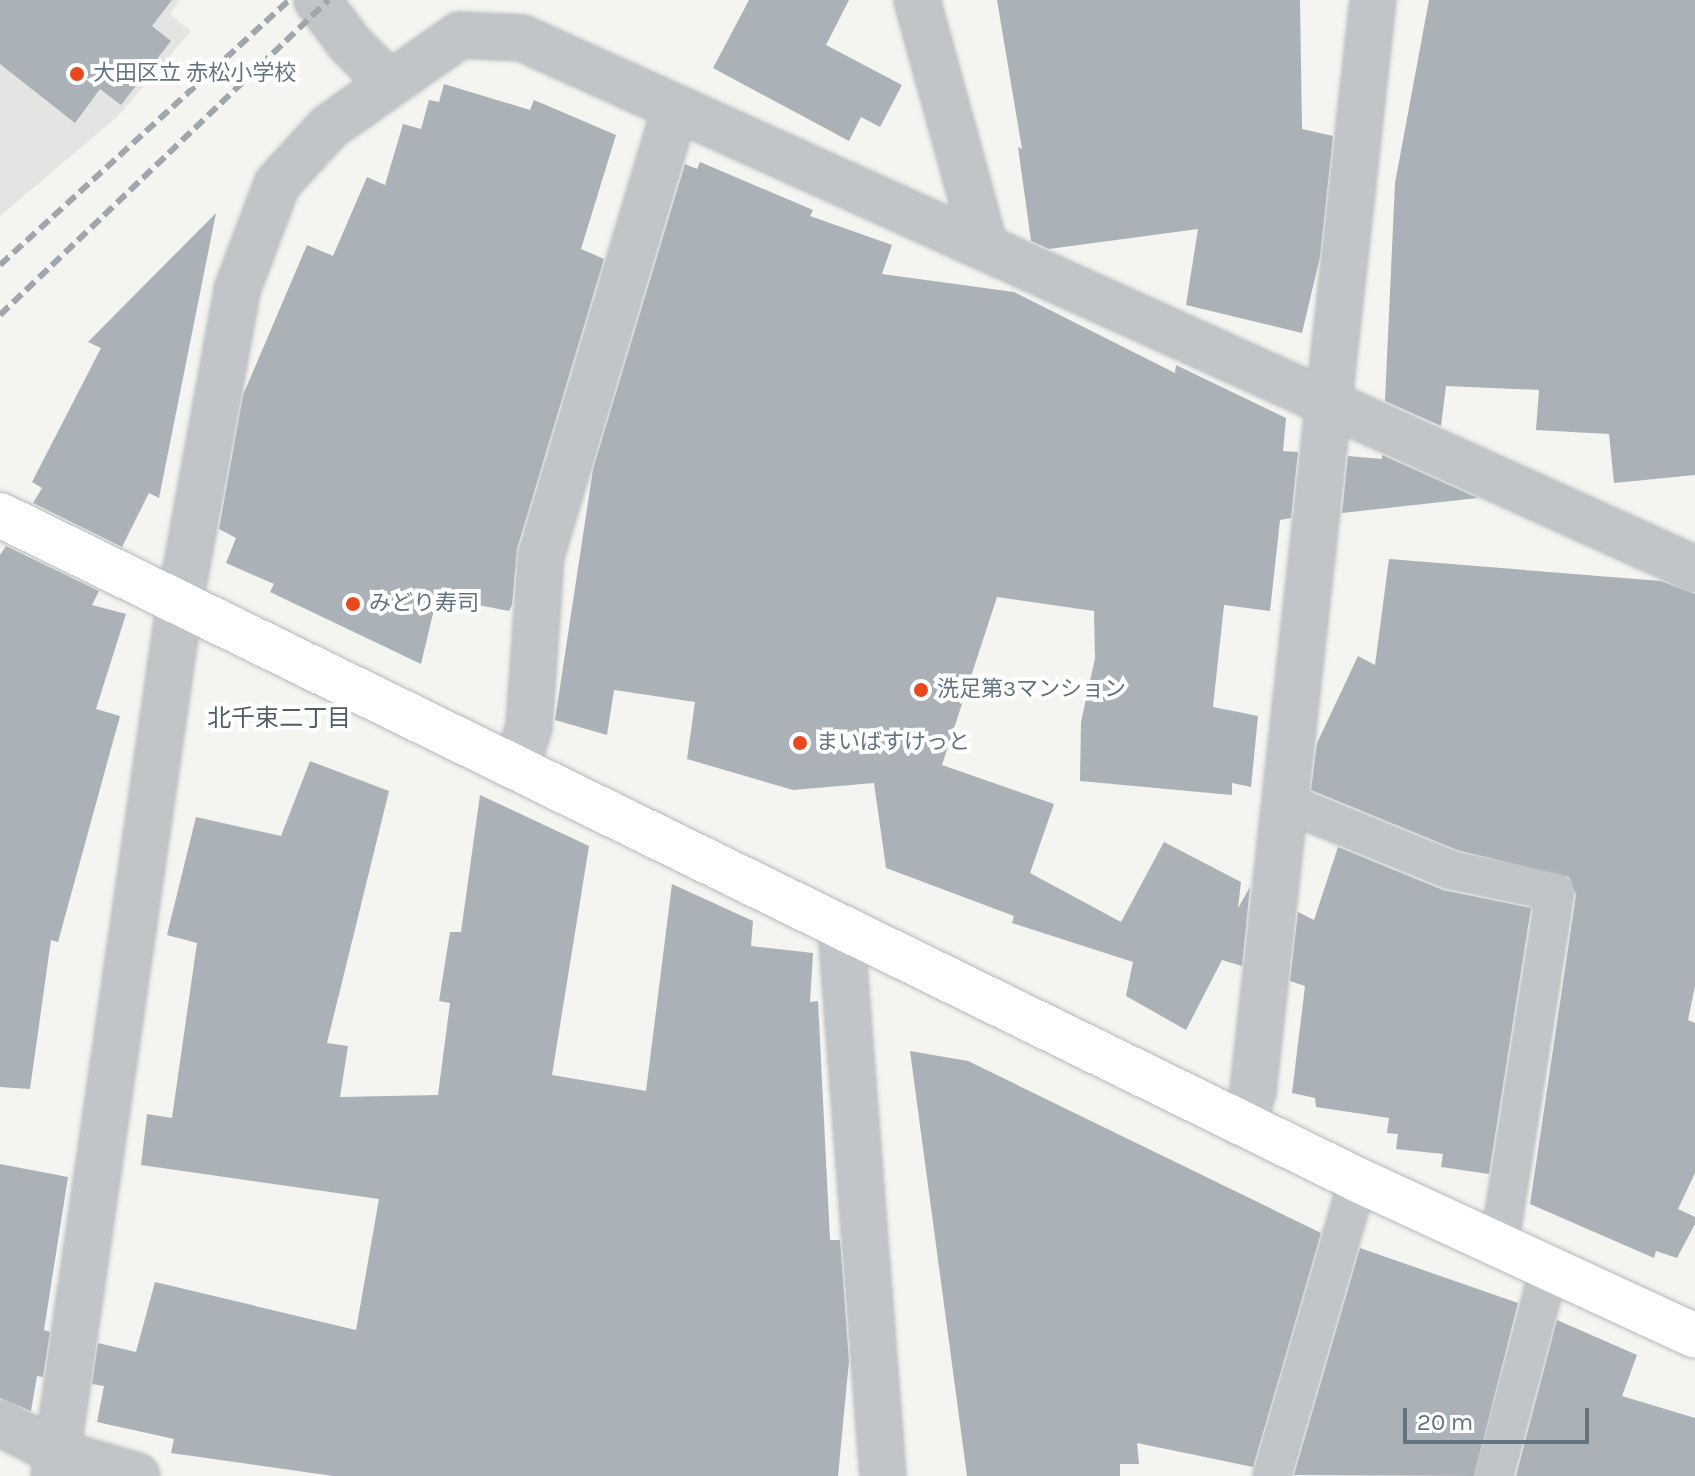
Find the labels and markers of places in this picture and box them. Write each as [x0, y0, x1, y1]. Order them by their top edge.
place label: 大田区立 赤松小学校 [93, 61, 296, 87]
marker: 大田区立 赤松小学校 [68, 65, 86, 83]
place label: みどり寿司 [369, 591, 479, 617]
marker: みどり寿司 [344, 595, 362, 613]
place label: 洗足第3マンション [937, 677, 1126, 703]
marker: 洗足第3マンション [912, 681, 930, 699]
place label: まいばすけっと [816, 730, 970, 756]
marker: まいばすけっと [791, 734, 809, 752]

